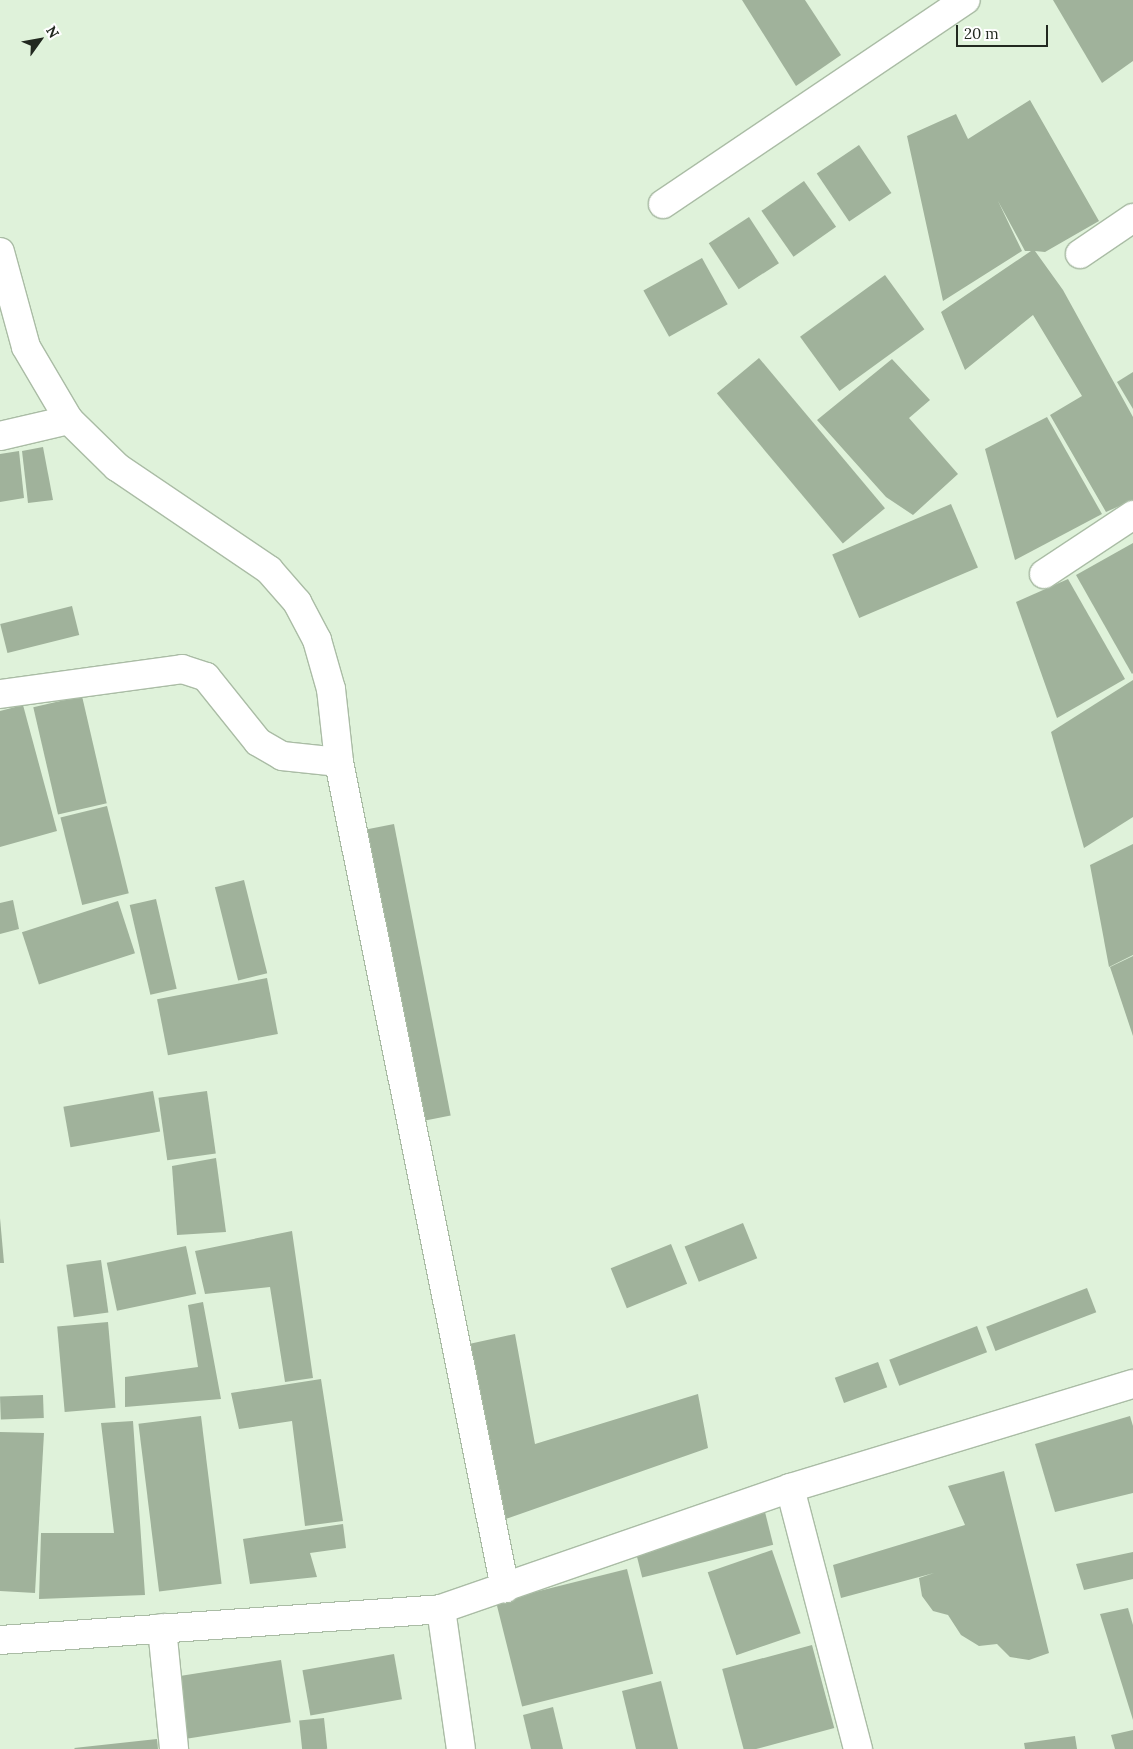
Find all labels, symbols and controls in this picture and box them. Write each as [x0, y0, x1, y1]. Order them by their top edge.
north arrow [15, 15, 65, 65]
scale bar [958, 15, 1050, 47]
text: N [42, 23, 63, 41]
text: 20 m [964, 24, 999, 43]

